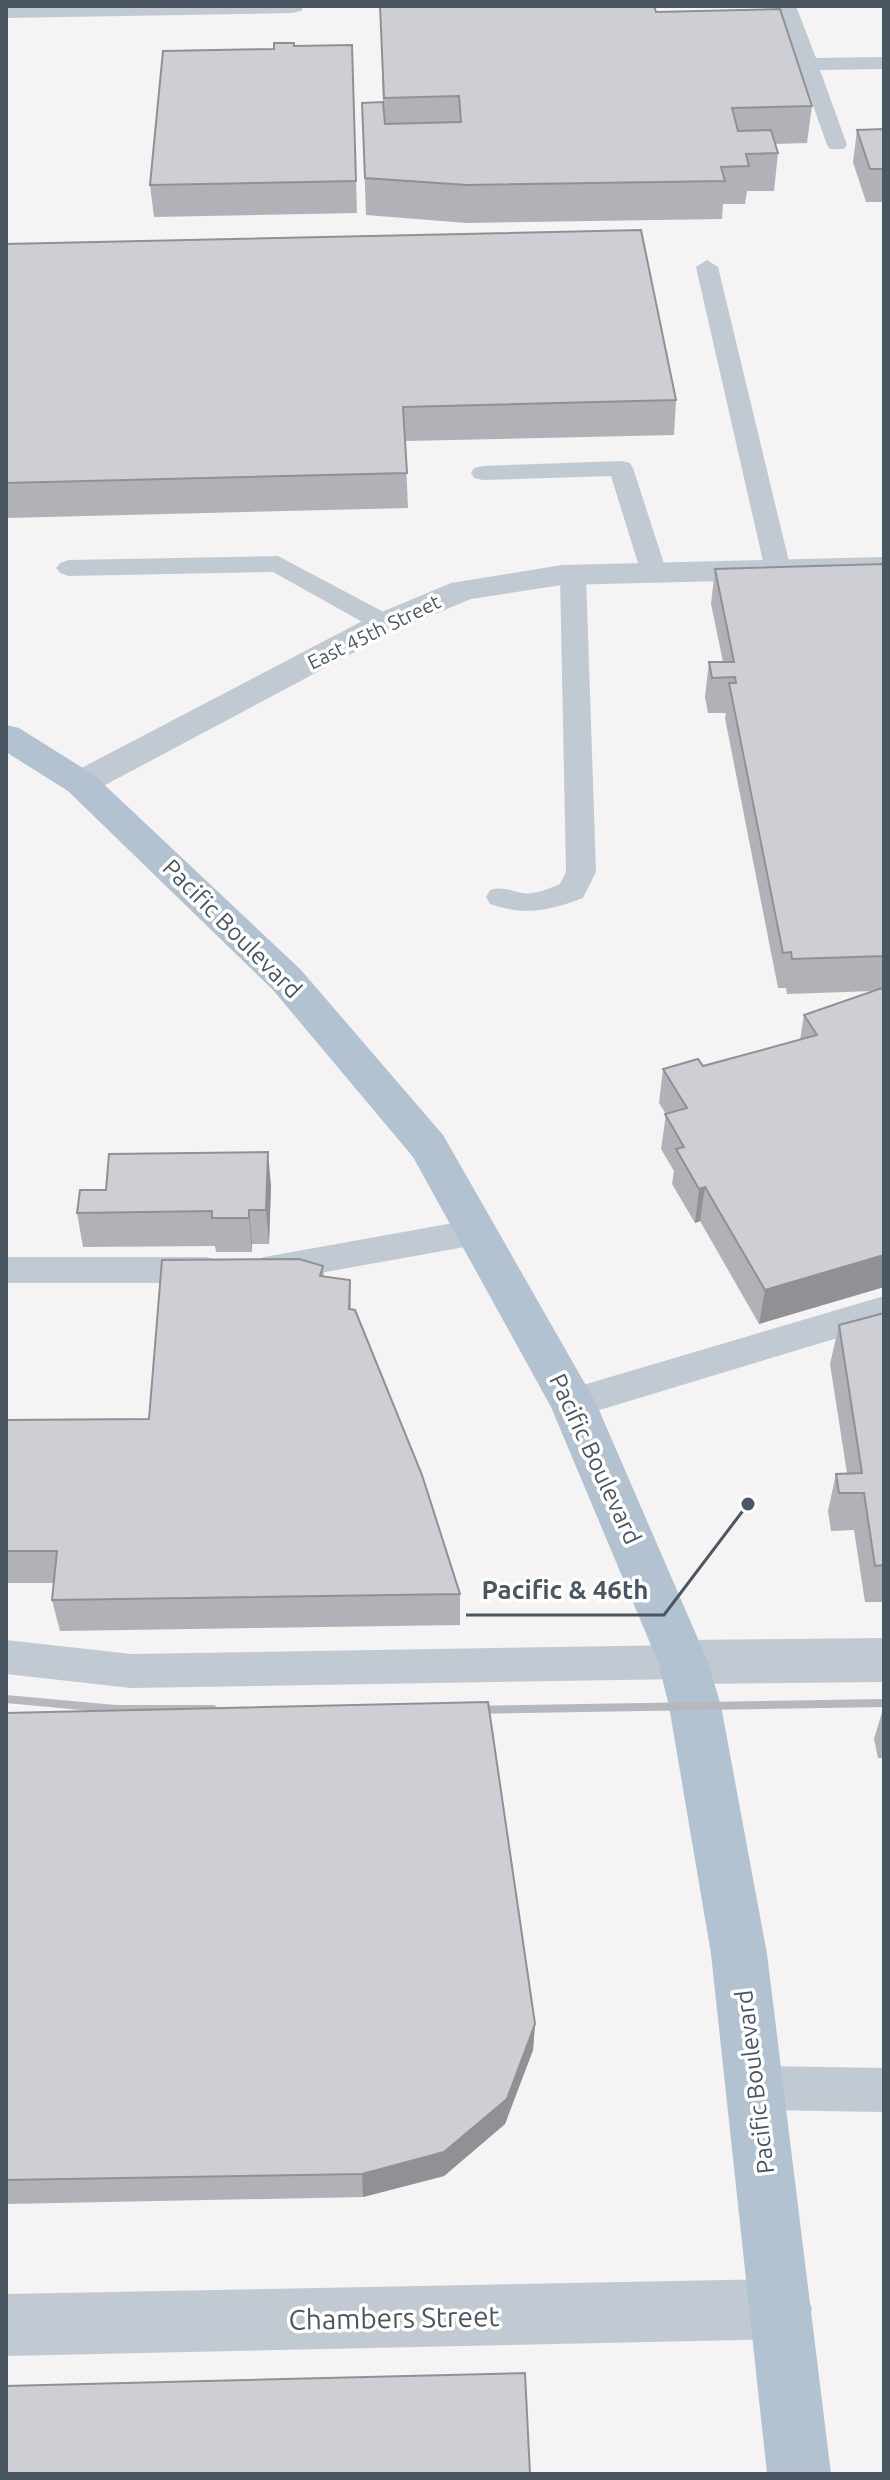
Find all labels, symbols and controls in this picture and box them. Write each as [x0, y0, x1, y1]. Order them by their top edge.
street label: East 45th Street [304, 589, 444, 674]
street label: Pacific Boulevard [157, 854, 307, 1004]
street label: Pacific Boulevard [544, 1369, 647, 1548]
callout: Pacific & 46th [466, 1565, 664, 1615]
text: Pacific & 46th [482, 1575, 648, 1604]
street label: Pacific Boulevard [730, 1989, 779, 2175]
street label: Chambers Street [288, 2300, 500, 2335]

